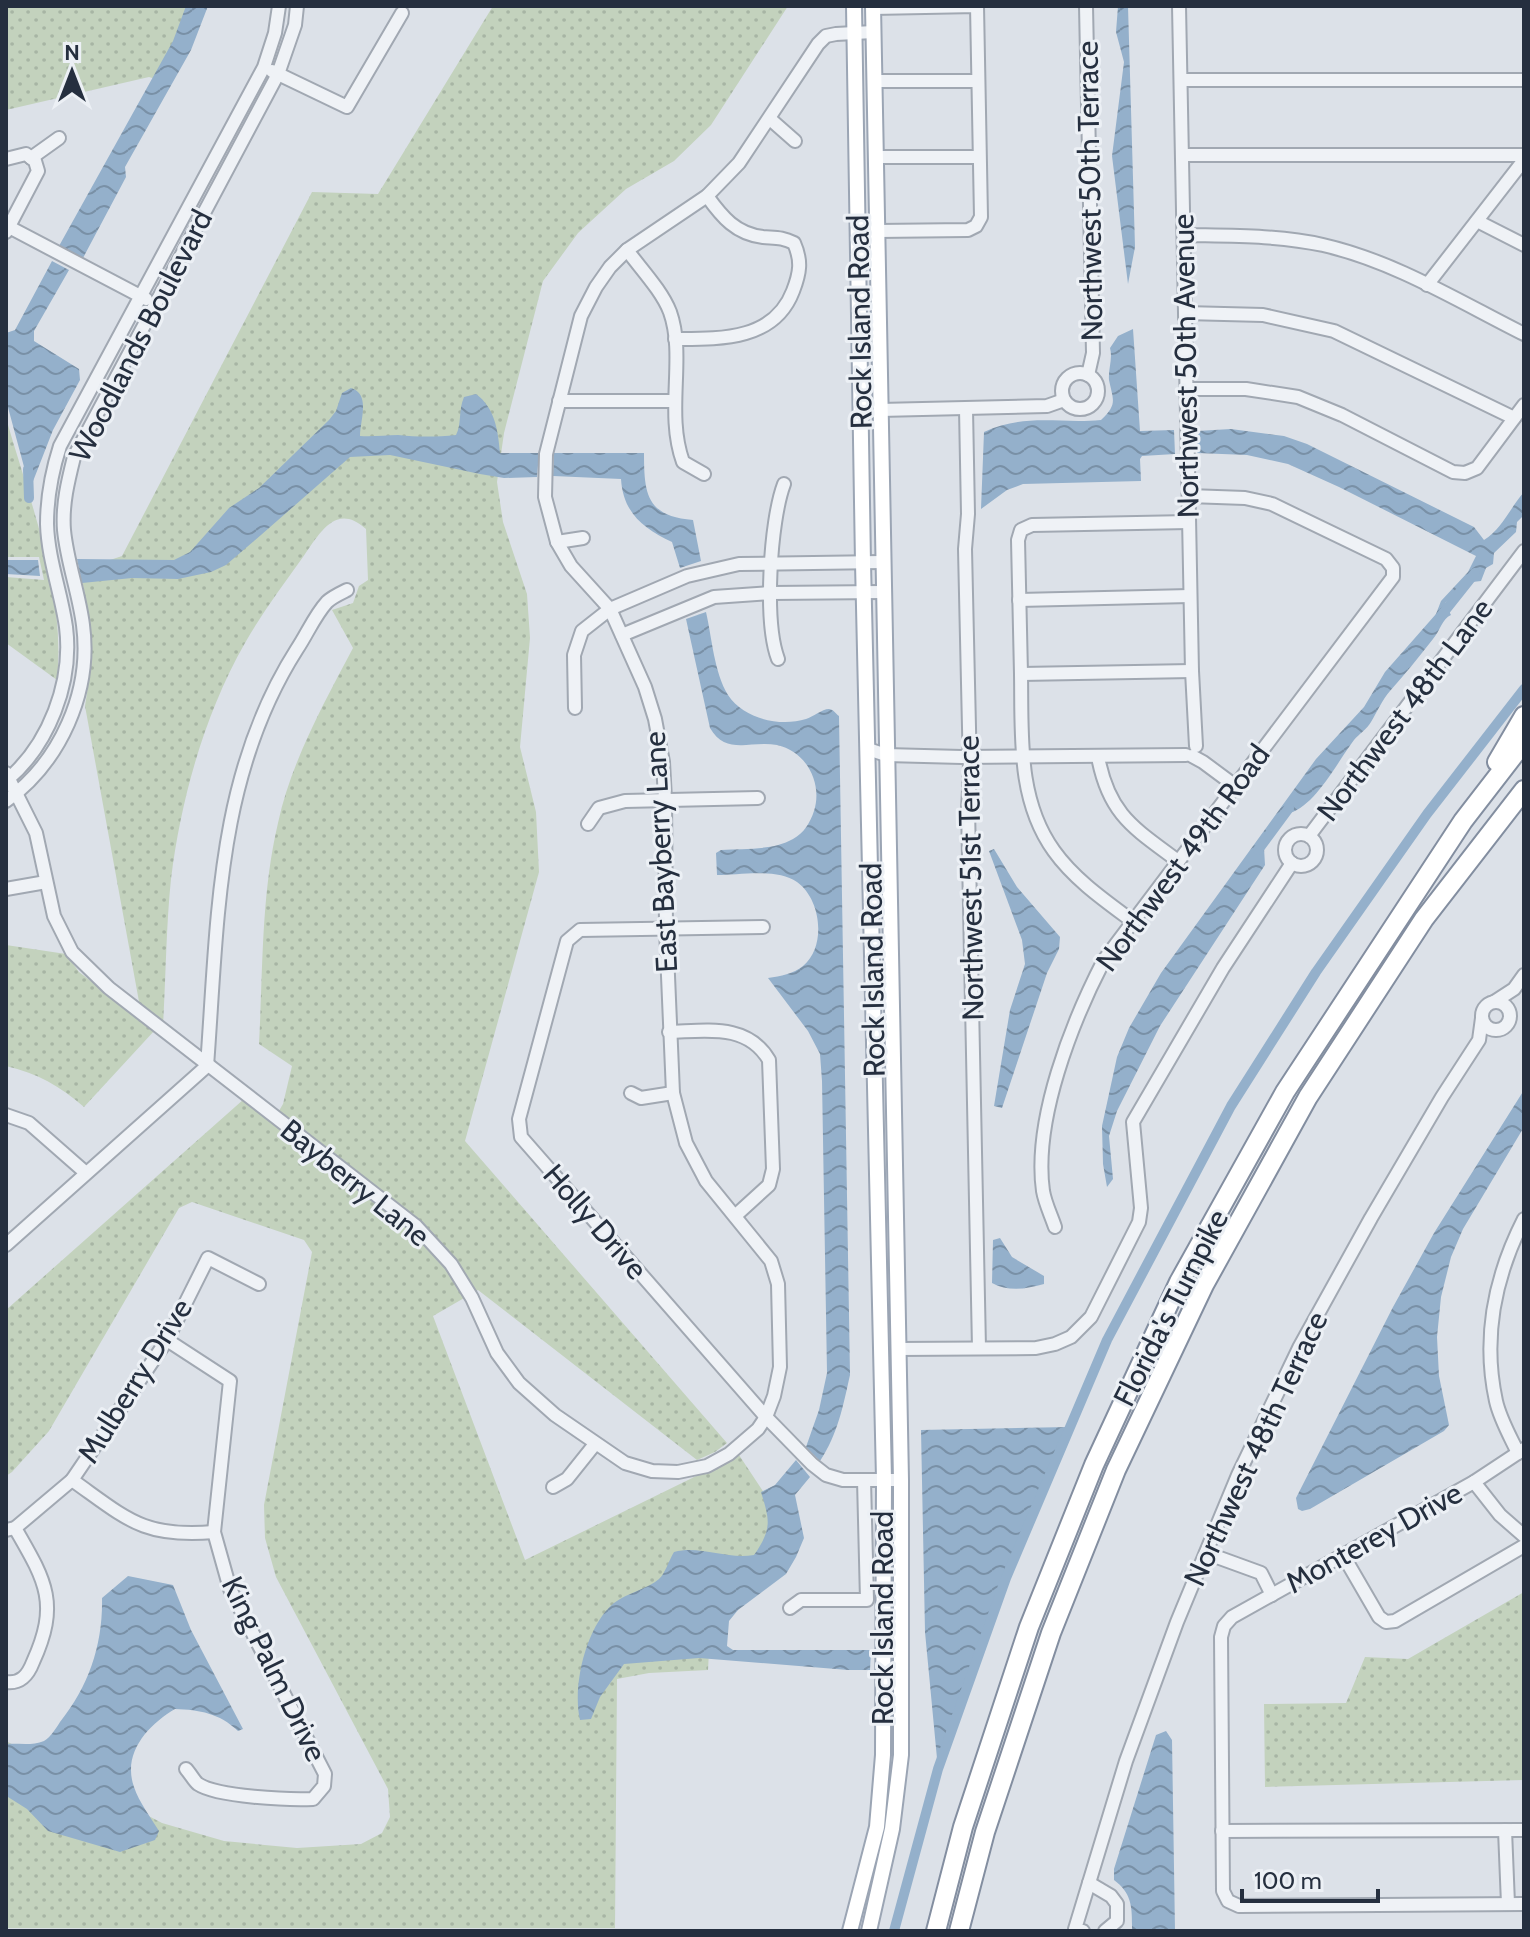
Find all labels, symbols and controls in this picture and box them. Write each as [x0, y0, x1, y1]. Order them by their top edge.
north arrow [32, 32, 112, 112]
text: N [64, 39, 80, 66]
street label: Northwest 50th Terrace [1068, 41, 1111, 341]
street label: Woodlands Boulevard [61, 204, 220, 468]
street label: Northwest 50th Avenue [1164, 213, 1207, 519]
street label: Rock Island Road [839, 215, 880, 429]
street label: Northwest 48th Lane [1309, 591, 1500, 828]
street label: East Bayberry Lane [636, 730, 685, 974]
street label: Northwest 51st Terrace [950, 735, 991, 1021]
street label: Northwest 49th Road [1088, 737, 1277, 978]
street label: Rock Island Road [852, 863, 893, 1077]
street label: Bayberry Lane [273, 1111, 437, 1254]
street label: Holly Drive [535, 1157, 655, 1287]
street label: Florida's Turnpike [1105, 1203, 1236, 1412]
street label: Mulberry Drive [69, 1292, 200, 1470]
street label: Northwest 48th Terrace [1176, 1306, 1335, 1592]
street label: Monterey Drive [1279, 1474, 1468, 1601]
street label: Rock Island Road [864, 1511, 901, 1725]
street label: King Palm Drive [214, 1570, 335, 1767]
scale bar [1242, 1853, 1378, 1903]
text: 100 m [1254, 1866, 1322, 1895]

